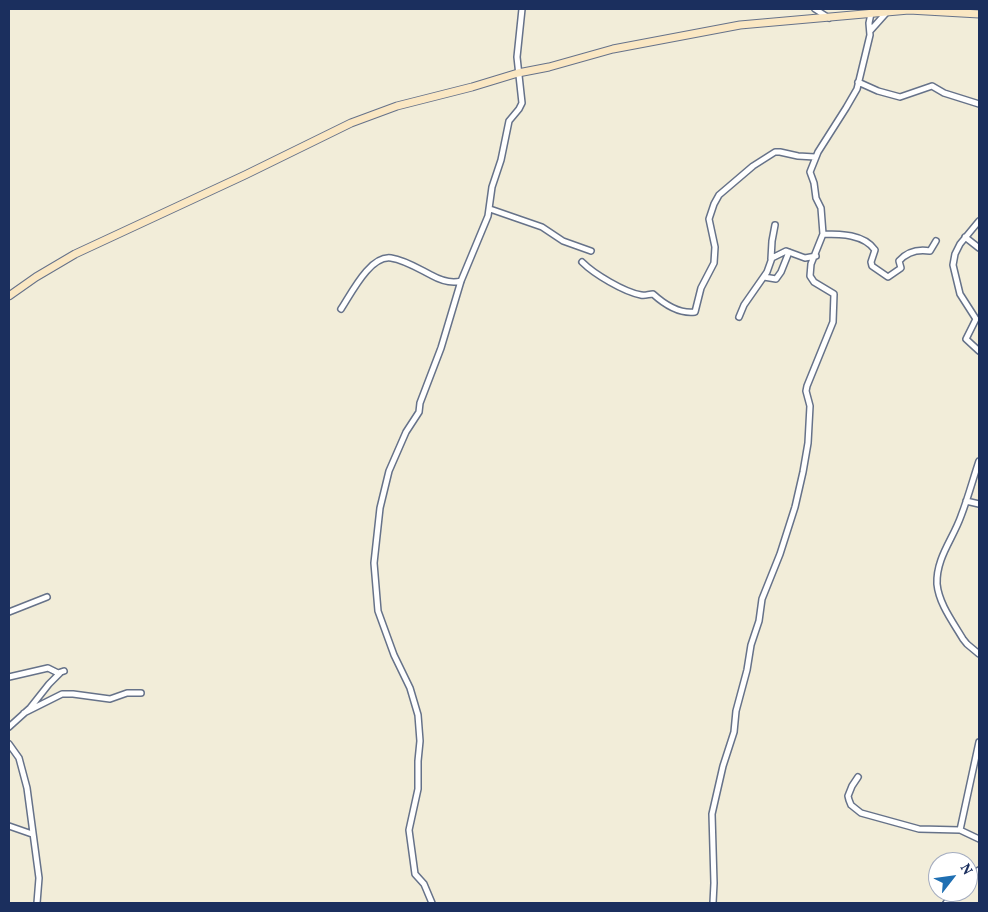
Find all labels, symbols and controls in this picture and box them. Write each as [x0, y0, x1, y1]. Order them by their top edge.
north arrow [928, 852, 978, 902]
text: N [955, 861, 976, 879]

